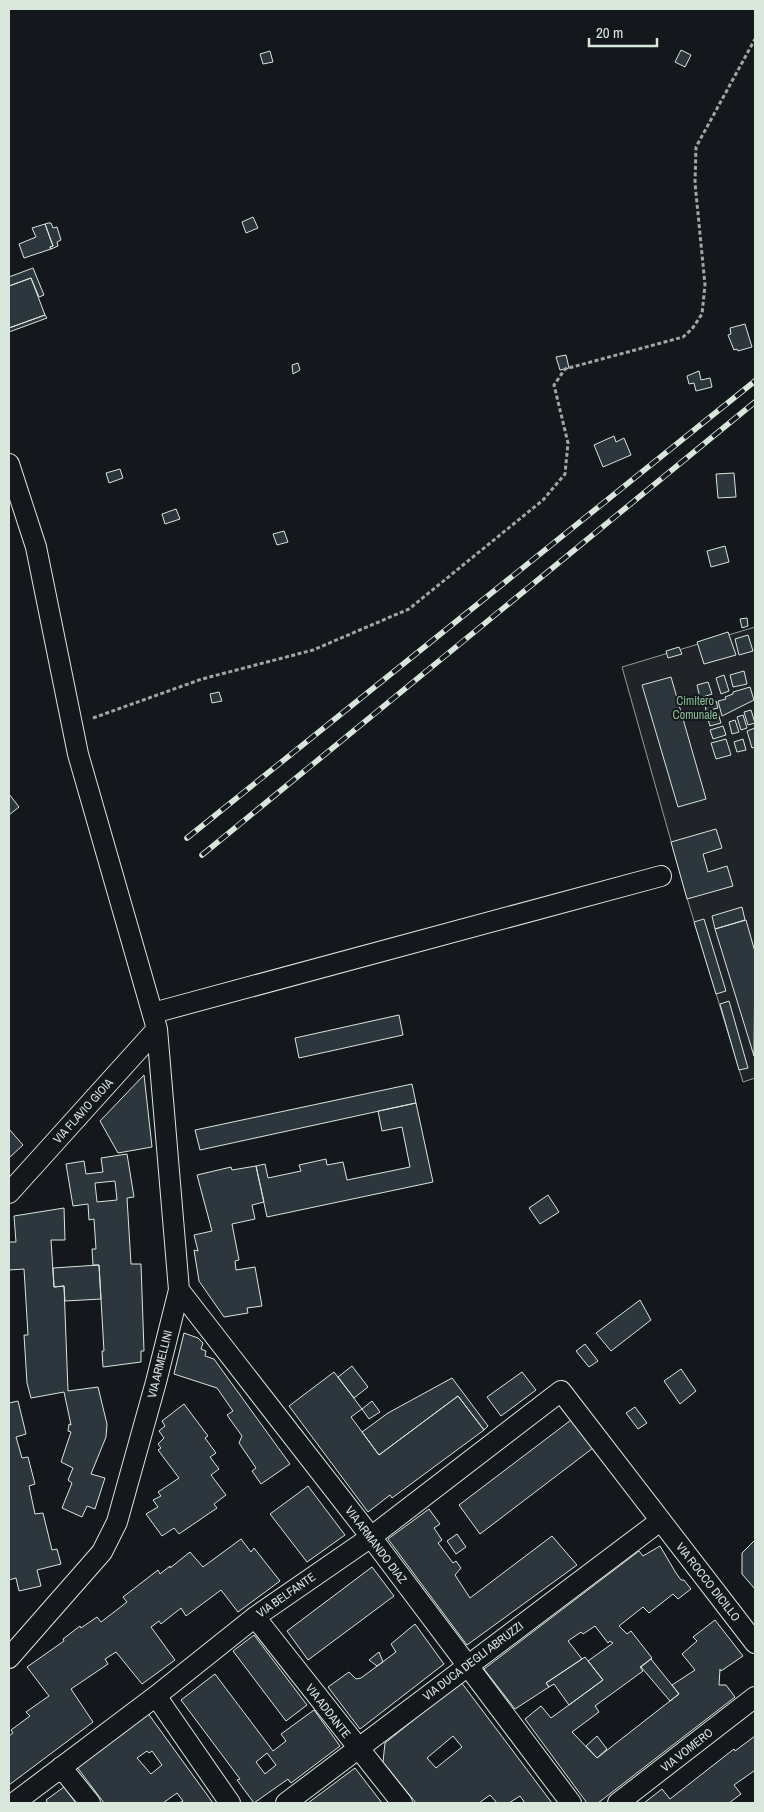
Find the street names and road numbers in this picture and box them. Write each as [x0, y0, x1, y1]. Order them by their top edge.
street label: VIA FLAVIO GIOIA [49, 1075, 117, 1147]
street label: VIA ARMELLINI [144, 1328, 176, 1400]
street label: VIA ARMANDO DIAZ [342, 1503, 410, 1587]
street label: VIA ROCCO DICILLO [672, 1539, 744, 1625]
street label: VIA BELFANTE [253, 1569, 319, 1621]
street label: VIA DUCA DEGLI ABRUZZI [419, 1618, 527, 1704]
street label: VIA ADDANTE [302, 1681, 354, 1741]
street label: VIA VOMERO [658, 1724, 717, 1775]

